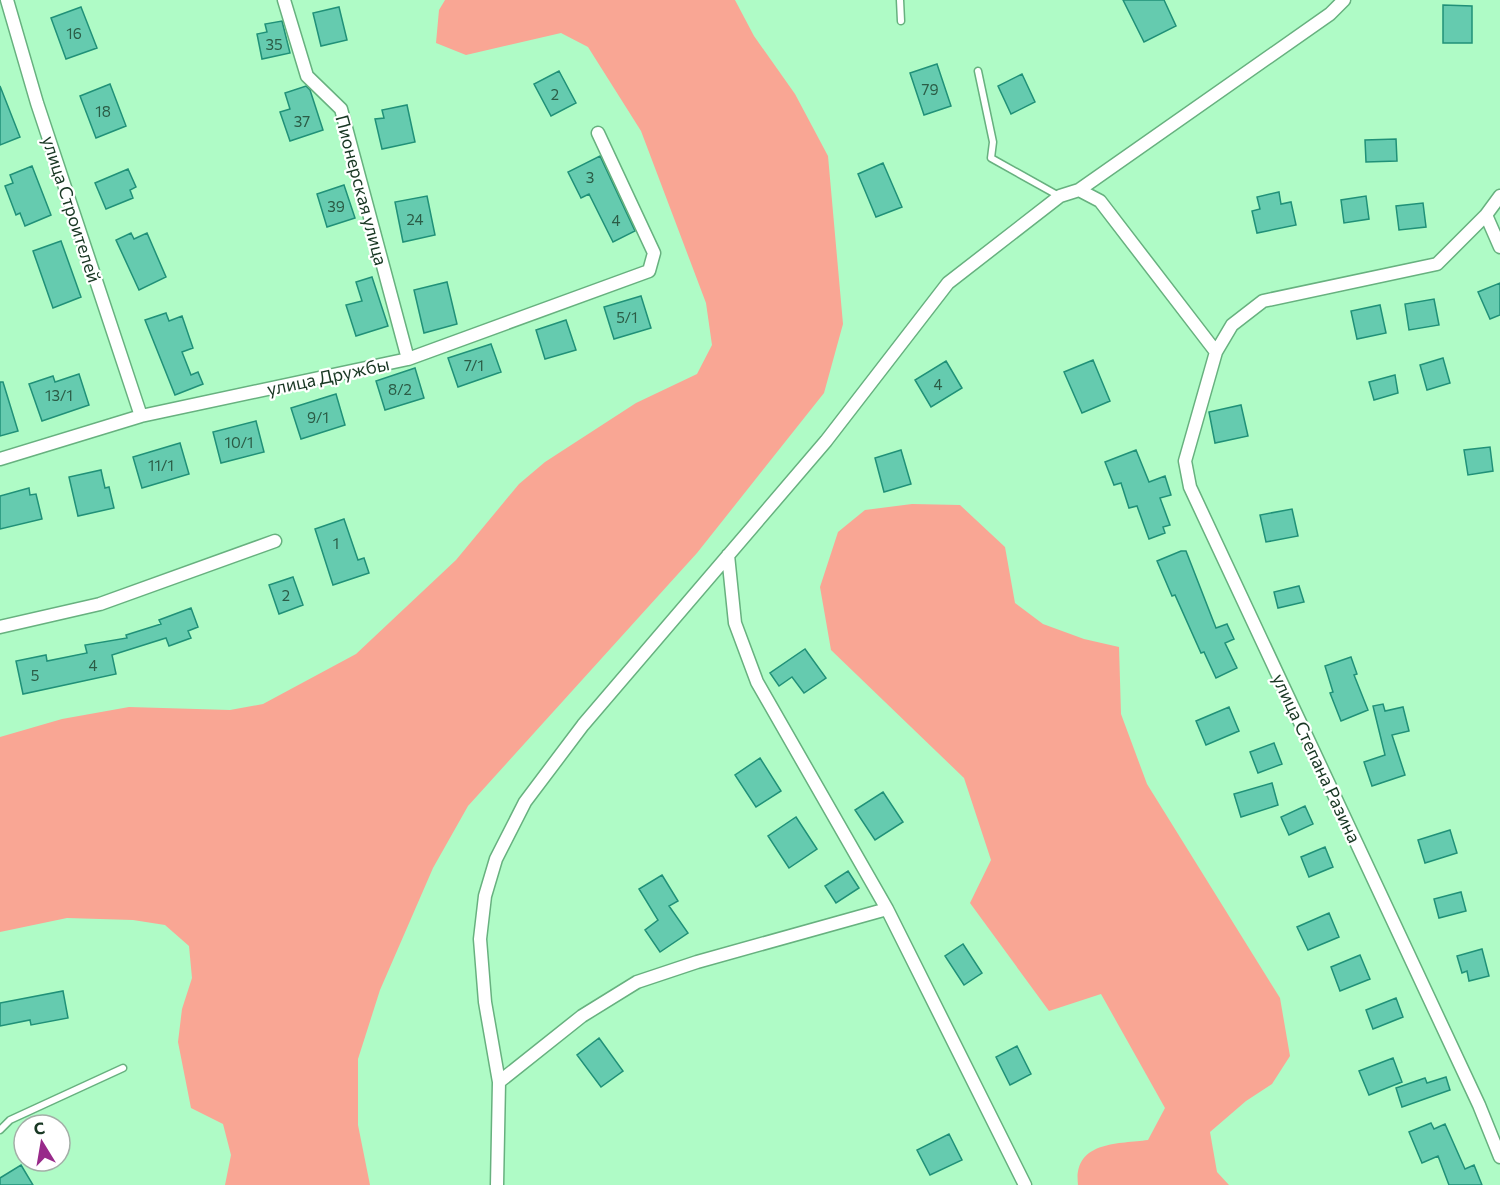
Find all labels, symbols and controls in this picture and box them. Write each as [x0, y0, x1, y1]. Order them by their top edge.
house number: 16 [66, 24, 82, 42]
house number: 35 [265, 35, 283, 53]
house number: 79 [922, 80, 938, 98]
house number: 2 [551, 85, 559, 103]
house number: 18 [95, 102, 111, 120]
house number: 37 [294, 112, 310, 130]
street label: Пионерская улица [331, 112, 393, 268]
street label: улица Строителей [38, 133, 106, 285]
house number: 3 [586, 168, 594, 186]
house number: 39 [327, 197, 345, 215]
house number: 24 [406, 210, 424, 228]
house number: 4 [612, 211, 621, 229]
house number: 5/1 [616, 308, 638, 326]
street label: улица Дружбы [265, 352, 391, 400]
house number: 7/1 [464, 356, 484, 374]
house number: 4 [934, 375, 943, 393]
house number: 8/2 [388, 380, 412, 398]
house number: 13/1 [45, 386, 73, 404]
house number: 9/1 [307, 408, 329, 426]
house number: 10/1 [225, 433, 254, 451]
house number: 11/1 [148, 456, 174, 474]
house number: 1 [333, 534, 339, 552]
house number: 2 [282, 586, 290, 604]
house number: 4 [89, 656, 98, 674]
house number: 5 [31, 666, 39, 684]
street label: улица Степана Разина [1268, 670, 1366, 846]
north arrow [12, 1113, 72, 1173]
text: С [32, 1117, 46, 1138]

